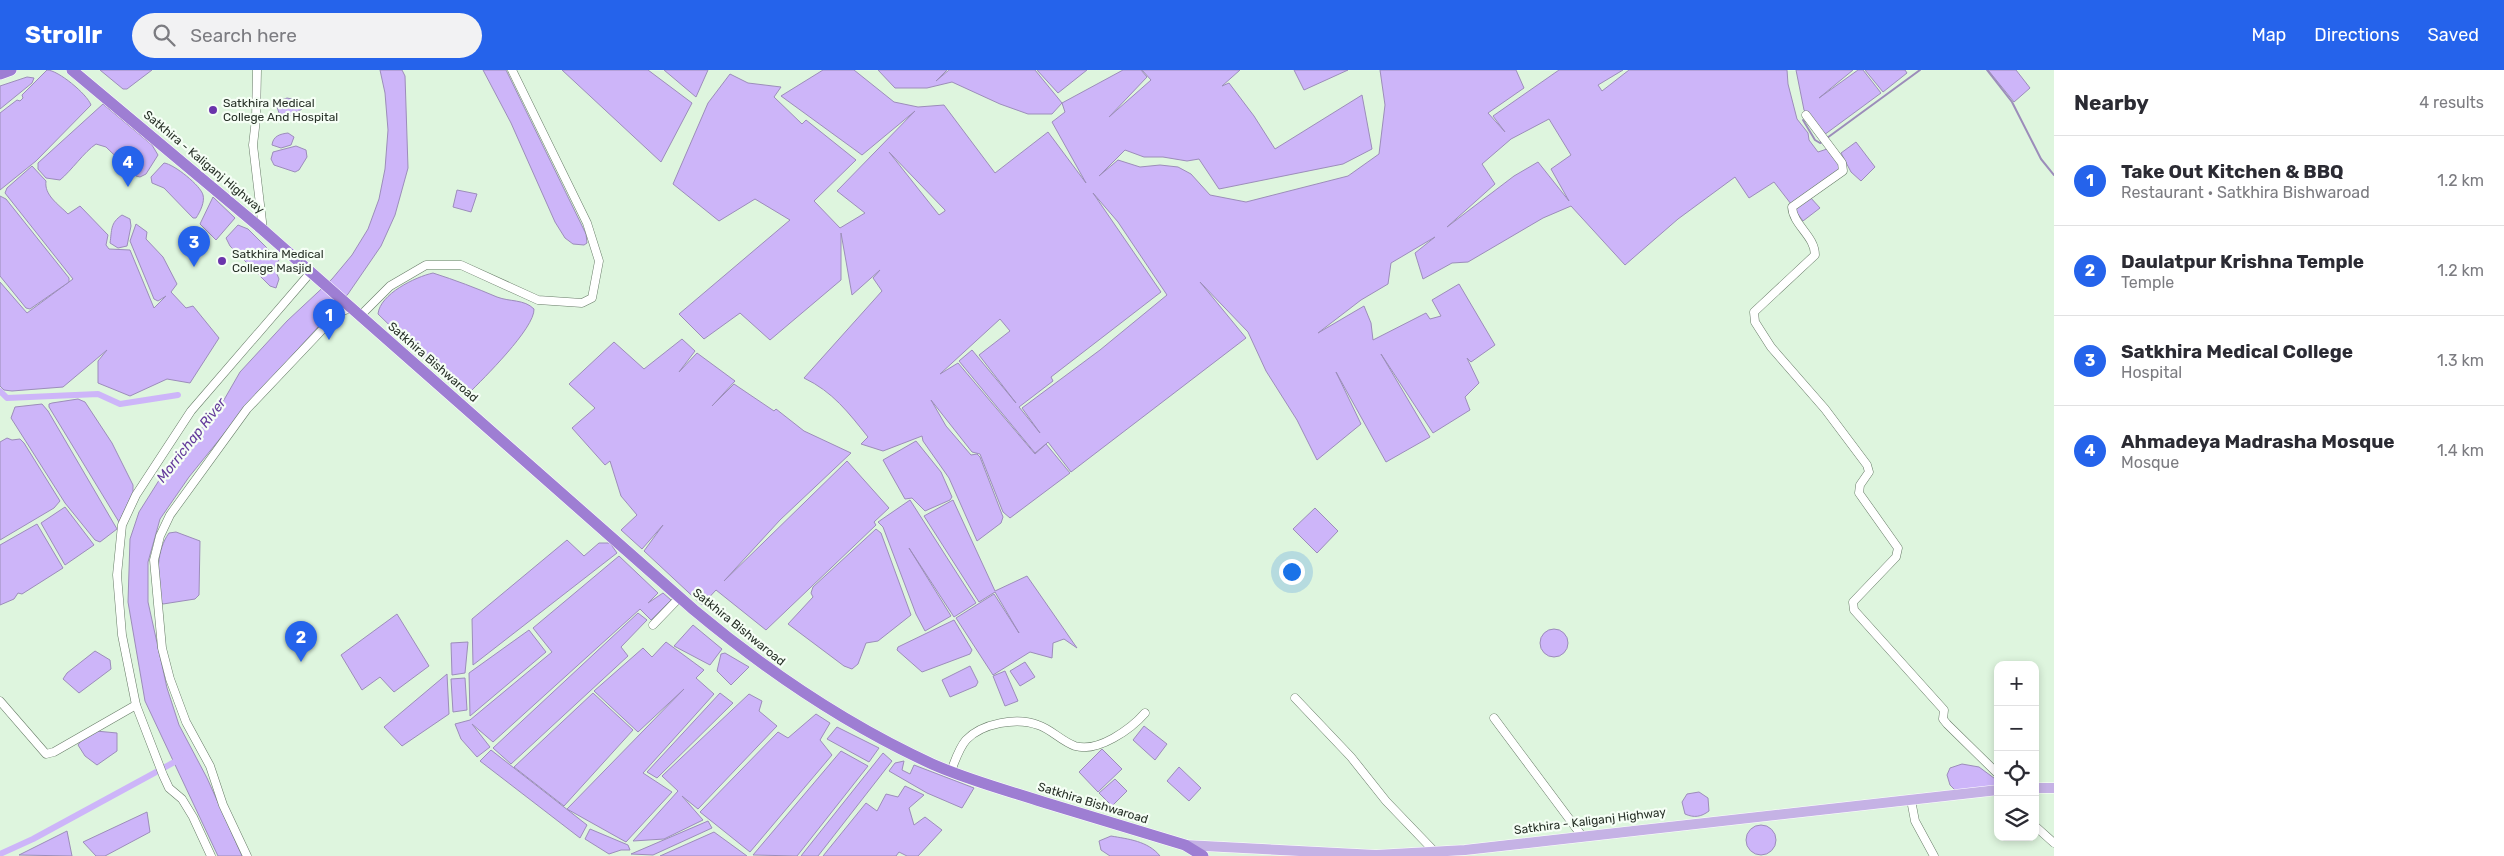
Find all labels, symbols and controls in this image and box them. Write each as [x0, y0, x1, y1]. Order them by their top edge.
search box [132, 13, 482, 58]
text: Strollr [25, 21, 102, 49]
icon: search [150, 21, 178, 49]
text: Search here [190, 24, 297, 47]
text: Map [2251, 24, 2286, 46]
text: Directions [2314, 24, 2400, 46]
text: Saved [2428, 24, 2479, 46]
text: Nearby [2074, 90, 2149, 115]
text: 4 results [2419, 93, 2484, 112]
place label: Satkhira Medical College And Hospital [223, 96, 338, 124]
marker: Satkhira Medical College And Hospital [207, 104, 219, 116]
street label: Satkhira - Kaliganj Highway [141, 107, 267, 217]
pin: 4 [112, 146, 144, 187]
text: Take Out Kitchen & BBQ [2121, 160, 2344, 183]
text: 1 [2086, 171, 2094, 190]
text: 1.2 km [2437, 171, 2484, 190]
text: Restaurant · Satkhira Bishwaroad [2121, 183, 2370, 202]
pin: 3 [178, 226, 210, 267]
place label: Satkhira Medical College Masjid [232, 247, 324, 275]
text: Daulatpur Krishna Temple [2121, 250, 2364, 273]
marker: Satkhira Medical College Masjid [216, 255, 228, 267]
text: 2 [2085, 261, 2095, 280]
text: 1.2 km [2437, 261, 2484, 280]
text: Temple [2121, 273, 2174, 292]
pin: 1 [313, 299, 345, 340]
street label: Satkhira Bishwaroad [385, 319, 481, 405]
text: Satkhira Medical College [2121, 340, 2353, 363]
text: 3 [2085, 351, 2095, 370]
text: 1.3 km [2437, 351, 2484, 370]
text: Hospital [2121, 363, 2182, 382]
water label: Morrichap River [153, 394, 230, 486]
text: Ahmadeya Madrasha Mosque [2121, 430, 2395, 453]
text: 4 [2085, 441, 2095, 460]
text: 1.4 km [2437, 441, 2484, 460]
text: Mosque [2121, 453, 2179, 472]
your location [1279, 559, 1305, 585]
street label: Satkhira Bishwaroad [690, 586, 788, 668]
pin: 2 [285, 621, 317, 662]
map controls [1994, 661, 2039, 841]
button: + [1994, 661, 2039, 706]
button: − [1994, 706, 2039, 751]
button: locate [1994, 751, 2039, 796]
street label: Satkhira Bishwaroad [1036, 780, 1150, 826]
button: layers [1994, 796, 2039, 841]
street label: Satkhira - Kaliganj Highway [1513, 805, 1667, 837]

